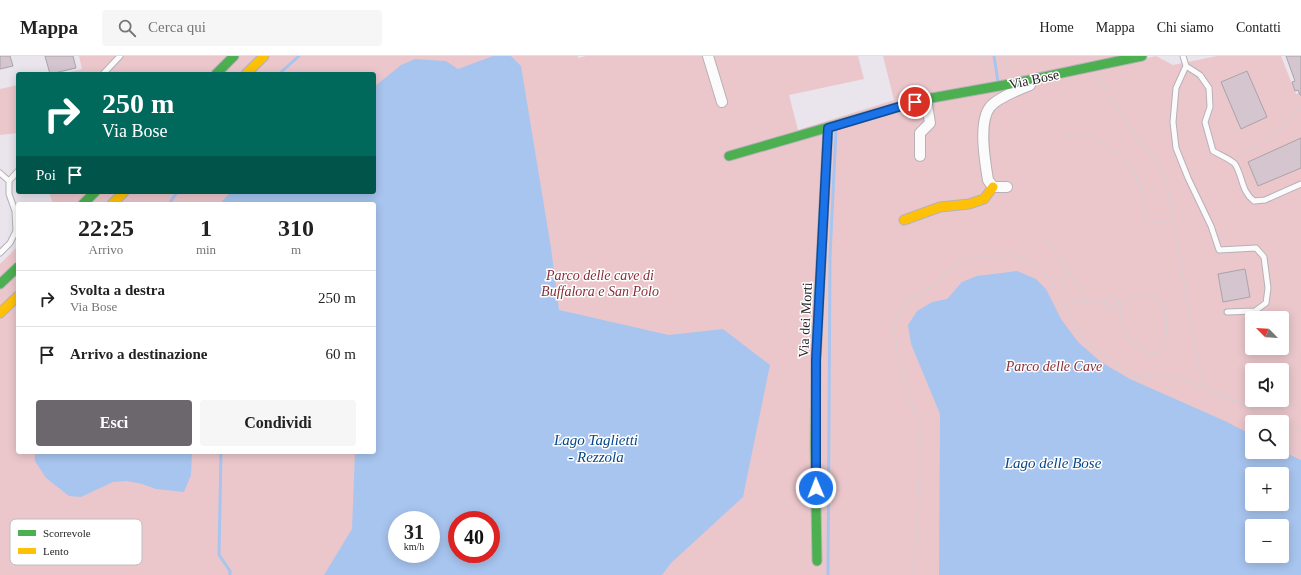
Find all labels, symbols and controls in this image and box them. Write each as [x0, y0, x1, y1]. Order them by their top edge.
search box [102, 10, 382, 46]
text: Mappa [20, 17, 78, 38]
icon: search [116, 17, 138, 39]
text: Cerca qui [148, 19, 206, 35]
text: Home [1040, 20, 1074, 35]
text: Mappa [1096, 20, 1135, 35]
text: Chi siamo [1157, 20, 1214, 35]
text: Contatti [1236, 20, 1281, 35]
street label: Via Bose [1008, 67, 1061, 92]
pin [898, 85, 932, 119]
icon: right [36, 88, 88, 140]
text: 250 m [102, 88, 174, 119]
icon: arrive [904, 91, 926, 113]
text: Via Bose [102, 121, 167, 141]
icon: arrive [64, 164, 86, 186]
text: Poi [36, 167, 56, 183]
text: 22:25 [78, 215, 134, 241]
text: 1 [200, 215, 212, 241]
text: 310 [278, 215, 314, 241]
text: Arrivo [89, 242, 123, 257]
text: min [196, 242, 216, 257]
text: m [291, 242, 301, 257]
park label: Parco delle cave di Buffalora e San Polo [541, 268, 659, 299]
text: Svolta a destra [70, 282, 165, 298]
street label: Via dei Morti [796, 282, 815, 358]
icon: right [36, 288, 58, 310]
text: 250 m [318, 290, 356, 306]
text: Via Bose [70, 299, 117, 314]
north arrow [1245, 311, 1289, 355]
map controls [1245, 311, 1289, 563]
icon: arrive [36, 344, 58, 366]
text: Arrivo a destinazione [70, 346, 207, 362]
text: 60 m [326, 346, 356, 362]
park label: Parco delle Cave [1005, 359, 1102, 374]
button: sound [1245, 363, 1289, 407]
button: Esci [36, 400, 192, 446]
button: Condividi [200, 400, 356, 446]
button: search [1245, 415, 1289, 459]
water label: Lago Taglietti - Rezzola [553, 432, 638, 465]
water label: Lago delle Bose [1004, 455, 1102, 471]
position arrow [795, 467, 837, 509]
button: + [1245, 467, 1289, 511]
speed limit sign: 40 [448, 511, 500, 563]
legend [10, 519, 142, 565]
button: − [1245, 519, 1289, 563]
text: 31 [404, 521, 424, 543]
text: Scorrevole [43, 527, 91, 539]
text: km/h [404, 541, 424, 552]
text: Lento [43, 545, 69, 557]

